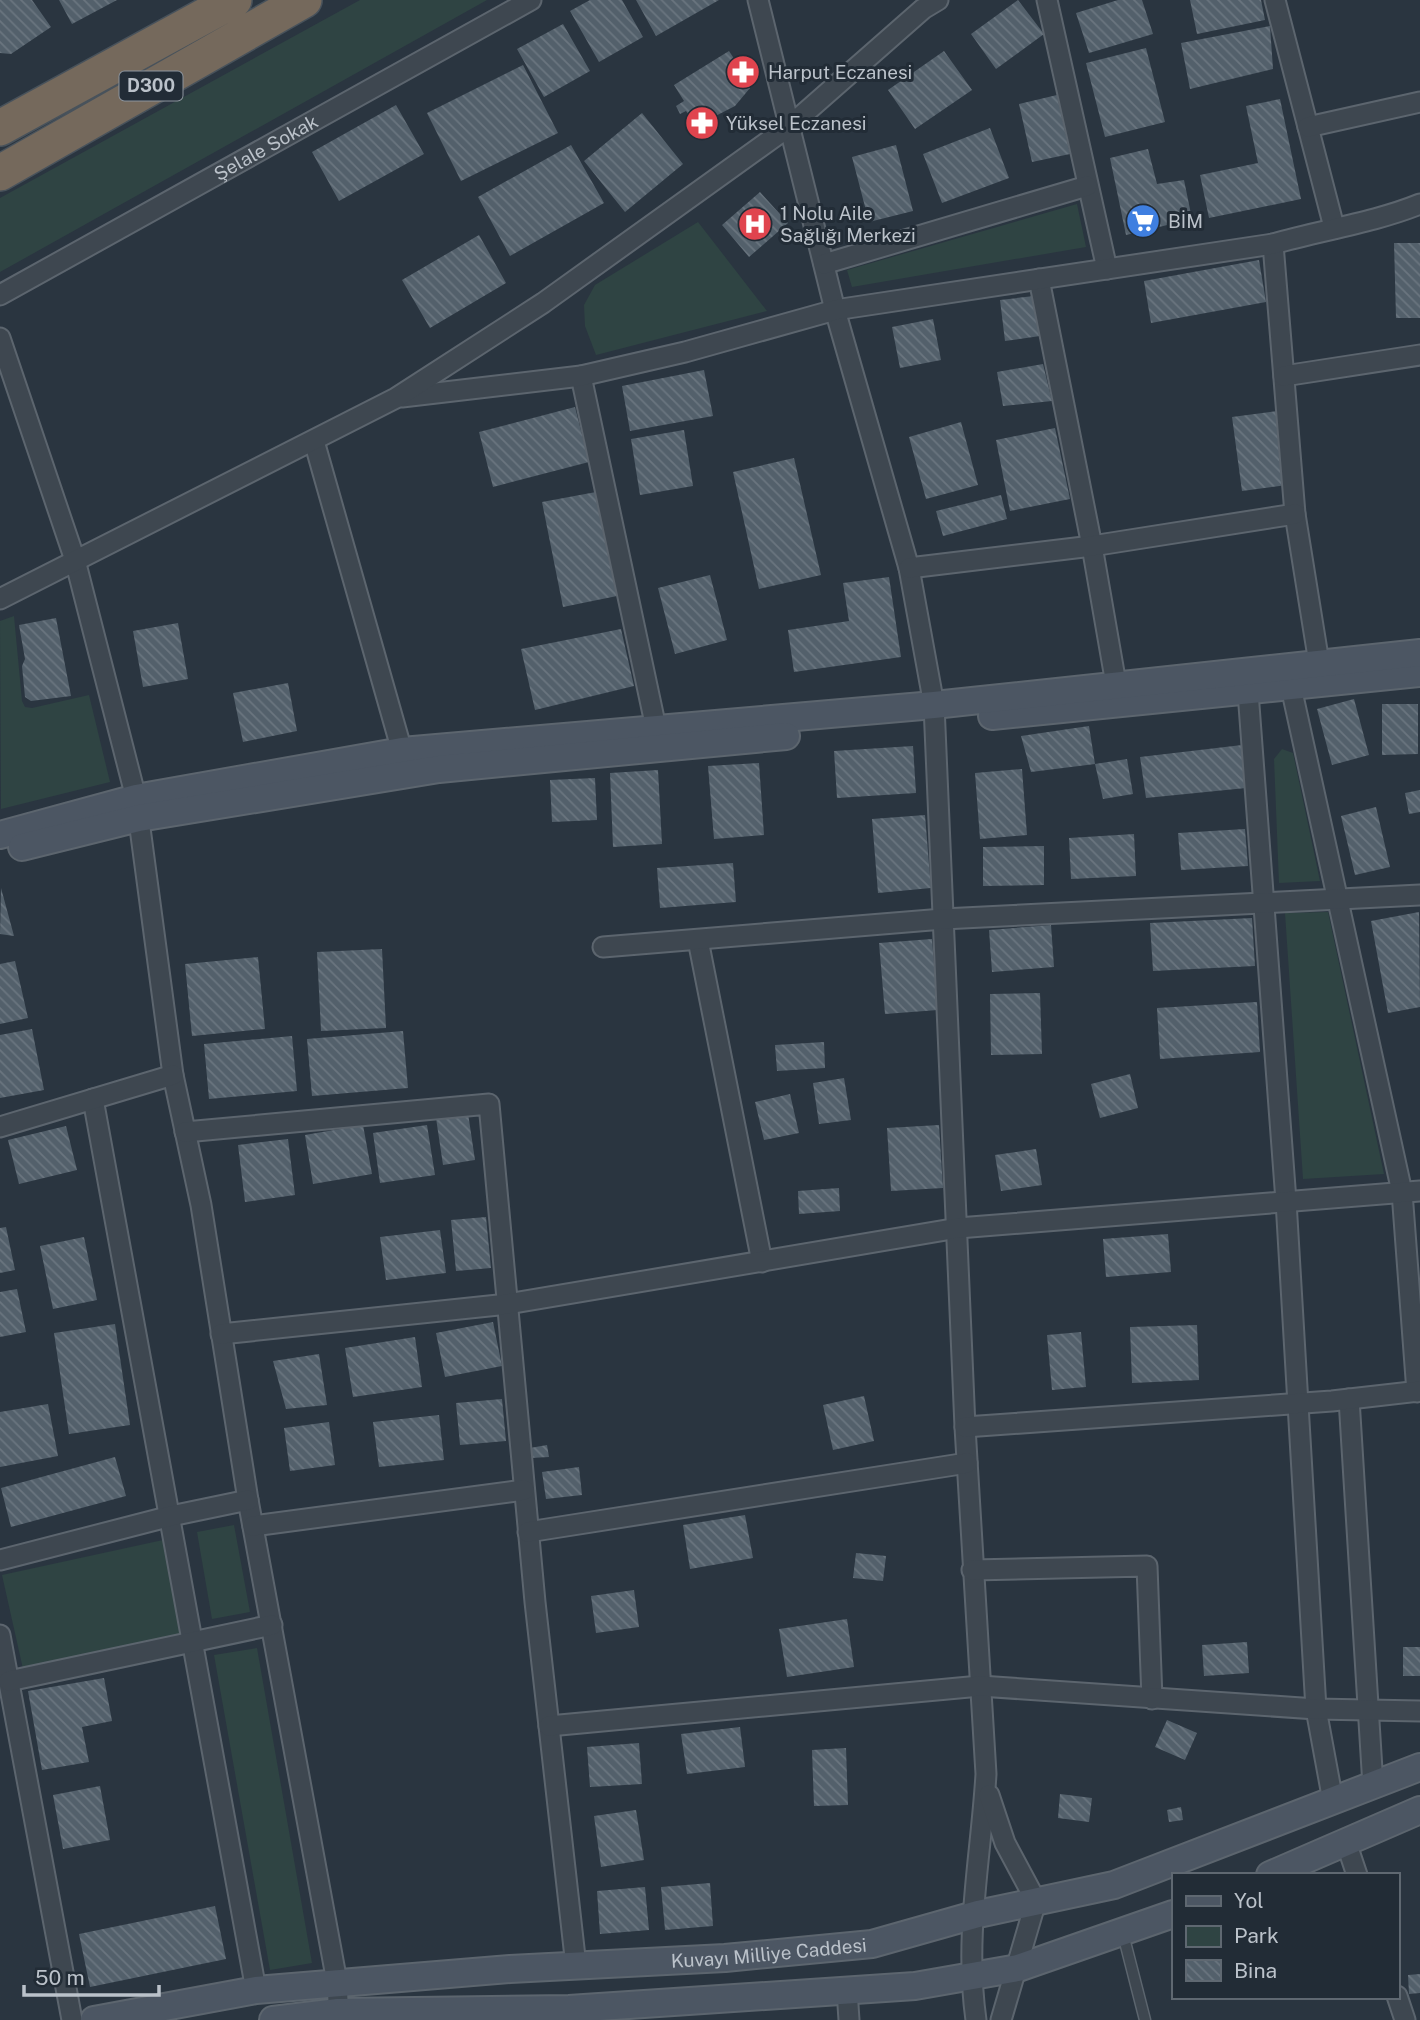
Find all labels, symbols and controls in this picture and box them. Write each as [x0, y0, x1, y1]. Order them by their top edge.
pharmacy icon: Harput Eczanesi [724, 53, 762, 91]
place label: Harput Eczanesi [768, 61, 912, 83]
road number: D300 [120, 72, 182, 100]
pharmacy icon: Yüksel Eczanesi [683, 104, 721, 142]
street label: Şelale Sokak [210, 110, 322, 185]
place label: Yüksel Eczanesi [726, 112, 866, 134]
place label: 1 Nolu Aile Sağlığı Merkezi [780, 202, 916, 246]
supermarket icon: BİM [1124, 202, 1162, 240]
hospital icon: 1 Nolu Aile Sağlığı Merkezi [736, 205, 774, 243]
place label: BİM [1168, 210, 1203, 232]
legend [1172, 1873, 1399, 1999]
text: Yol [1234, 1888, 1264, 1913]
text: Park [1234, 1923, 1279, 1948]
street label: Kuvayı Milliye Caddesi [670, 1934, 868, 1972]
scale bar [24, 1954, 159, 1998]
text: Bina [1234, 1958, 1277, 1983]
text: 50 m [35, 1965, 85, 1990]

